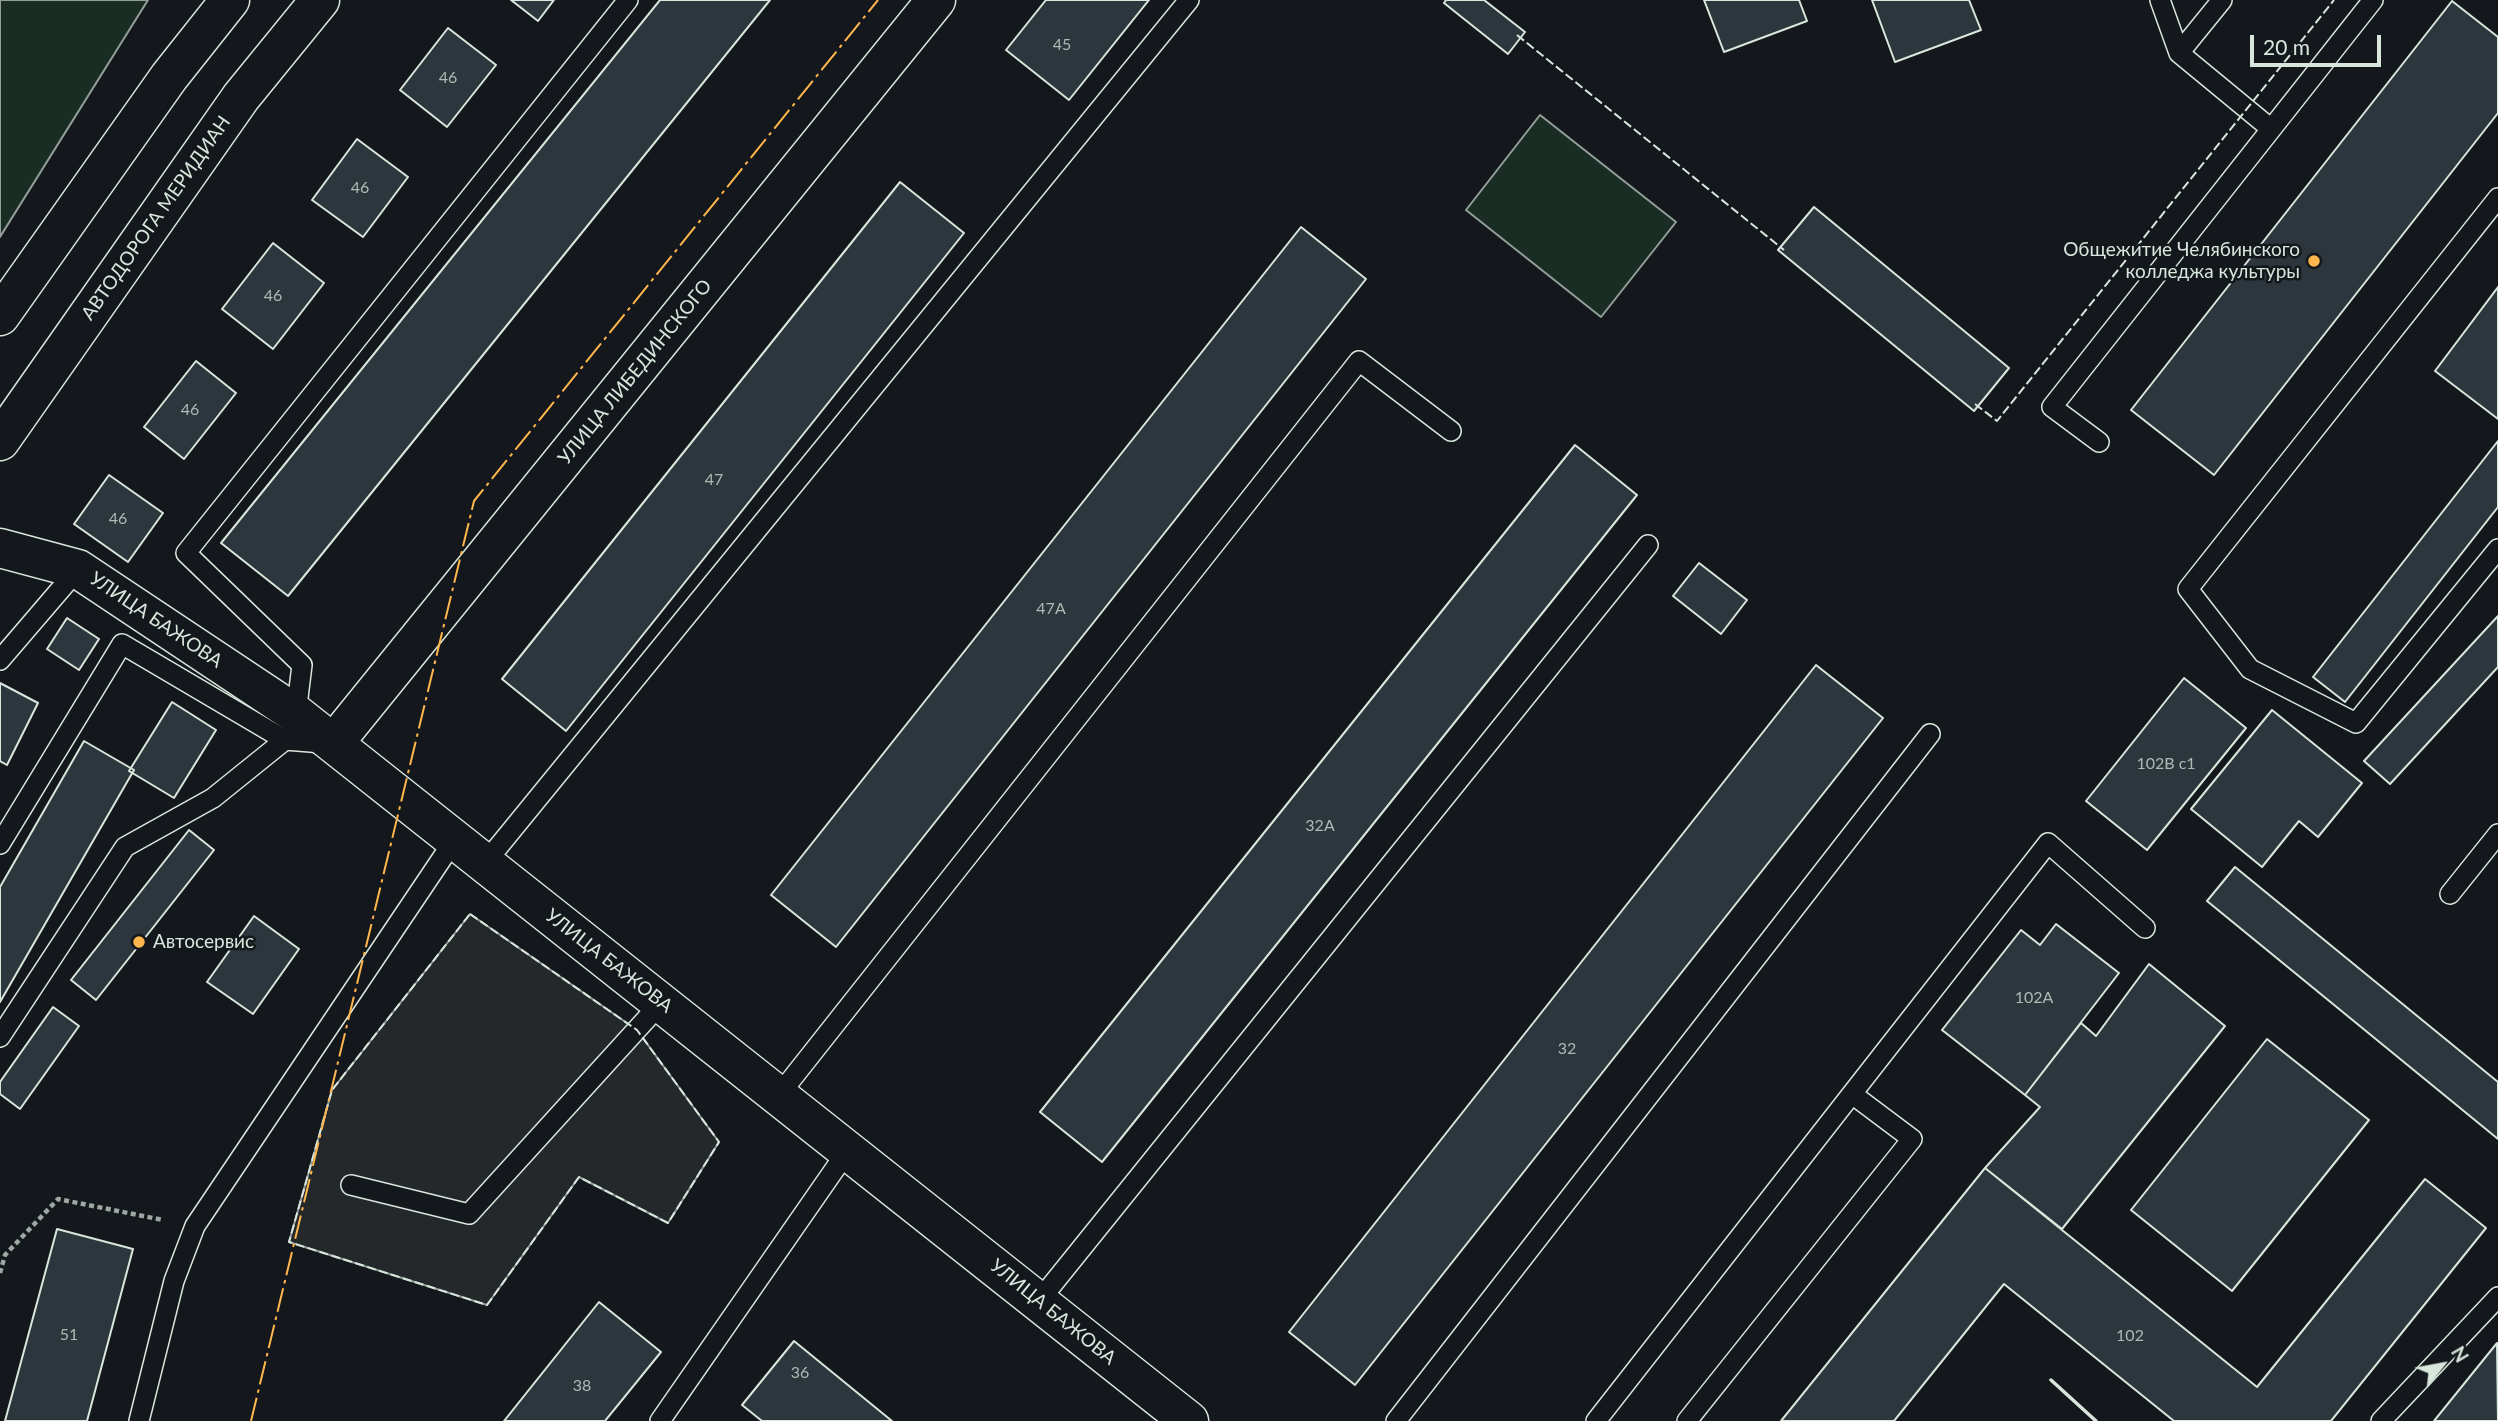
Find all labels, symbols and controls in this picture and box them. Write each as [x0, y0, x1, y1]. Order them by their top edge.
scale bar [2253, 21, 2384, 65]
text: 20 m [2263, 34, 2310, 59]
house number: 45 [1053, 35, 1071, 55]
house number: 46 [439, 68, 457, 88]
street label: АВТОДОРОГА МЕРИДИАН [77, 112, 235, 324]
house number: 46 [351, 178, 369, 198]
place label: Общежитие Челябинского колледжа культуры [2063, 239, 2300, 283]
marker: Общежитие Челябинского колледжа культуры [2306, 253, 2322, 269]
street label: УЛИЦА ЛИБЕДИНСКОГО [553, 275, 717, 469]
house number: 46 [264, 286, 282, 306]
house number: 46 [181, 400, 199, 420]
house number: 47 [705, 470, 723, 490]
house number: 46 [109, 509, 127, 529]
street label: УЛИЦА БАЖОВА [85, 567, 227, 673]
house number: 47А [1036, 599, 1066, 619]
house number: 102В с1 [2136, 754, 2196, 774]
house number: 32А [1305, 816, 1335, 836]
street label: УЛИЦА БАЖОВА [541, 904, 677, 1018]
place label: Автосервис [153, 931, 254, 953]
marker: Автосервис [131, 934, 147, 950]
house number: 102А [2015, 988, 2053, 1008]
house number: 32 [1558, 1039, 1576, 1059]
street label: УЛИЦА БАЖОВА [985, 1254, 1121, 1370]
house number: 51 [60, 1325, 78, 1345]
house number: 102 [2116, 1326, 2144, 1346]
north arrow [2407, 1330, 2477, 1400]
text: N [2447, 1342, 2474, 1366]
house number: 36 [791, 1363, 809, 1383]
house number: 38 [573, 1376, 591, 1396]

